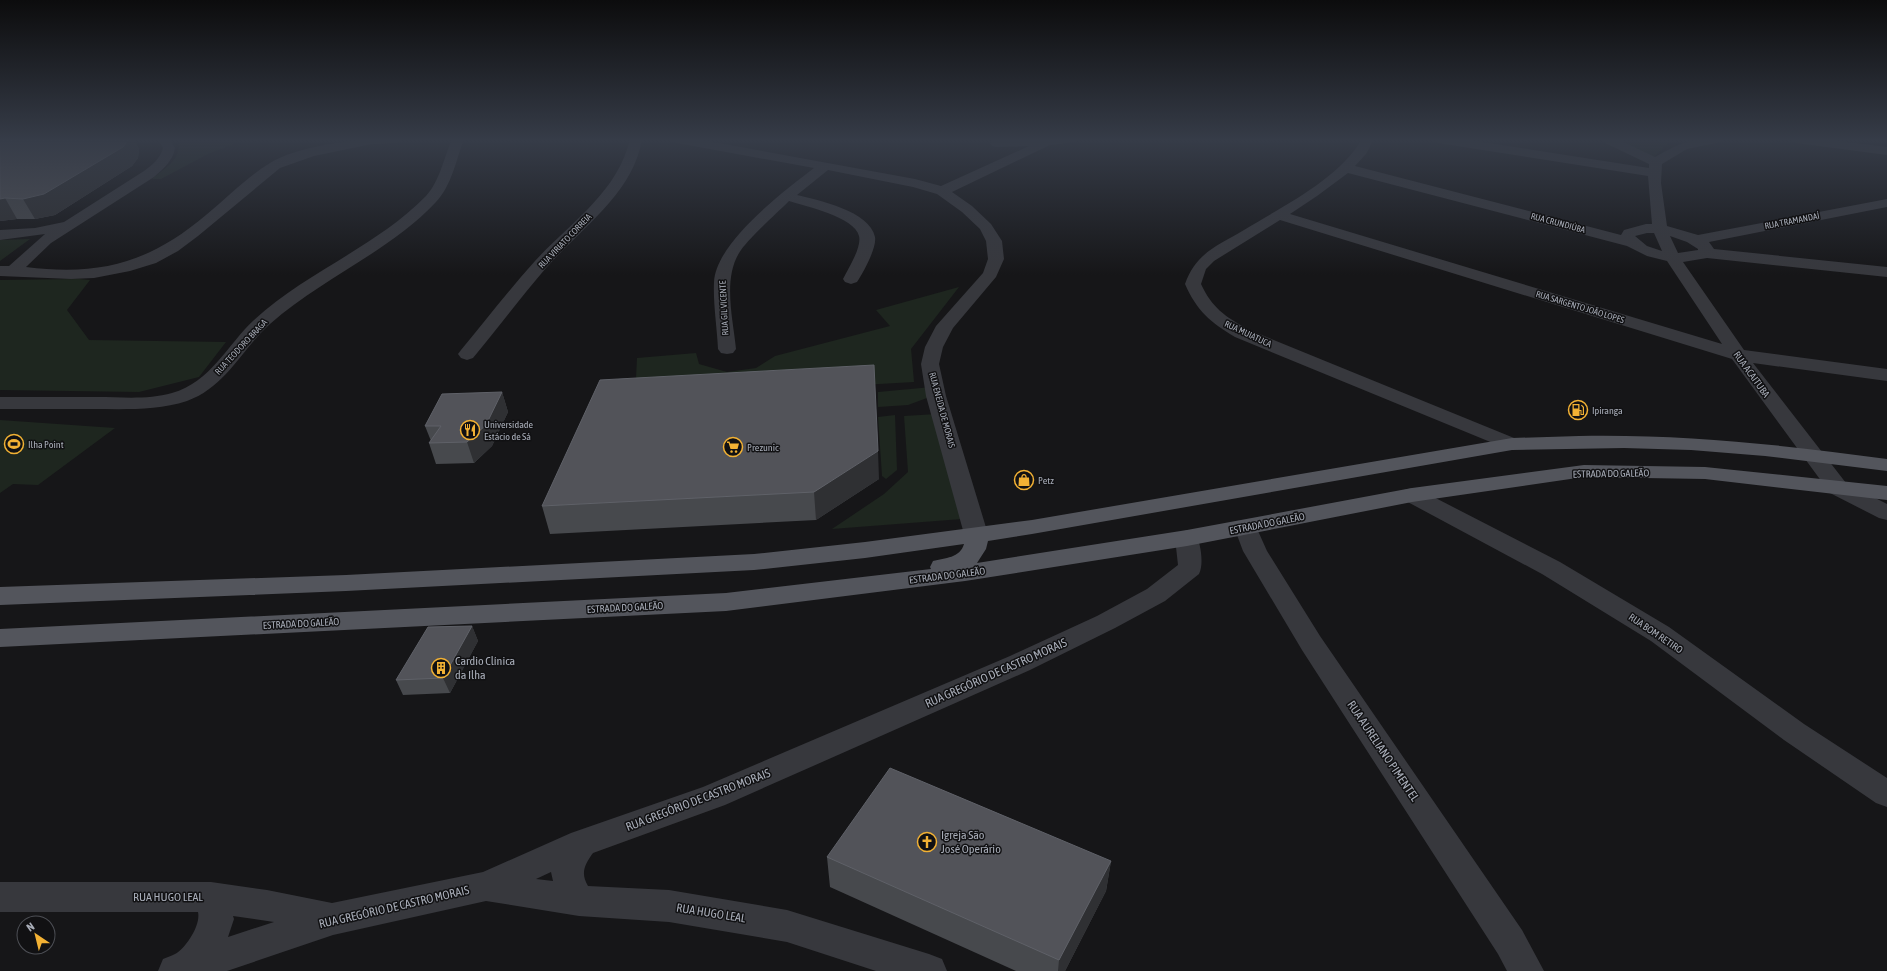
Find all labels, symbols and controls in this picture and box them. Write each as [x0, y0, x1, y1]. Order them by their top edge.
street label: RUA VIRIATO CORREIA [536, 211, 594, 270]
street label: RUA CRUNDIÚBA [1530, 211, 1587, 235]
street label: RUA TRAMANDAÍ [1764, 211, 1820, 231]
street label: RUA GIL VICENTE [718, 280, 730, 336]
street label: RUA SARGENTO JOÃO LOPES [1535, 289, 1626, 325]
street label: RUA TEODORO BRAGA [213, 317, 270, 377]
street label: RUA MUIATUCA [1223, 319, 1274, 350]
street label: RUA ACAITUBA [1731, 349, 1772, 399]
street label: RUA ENEIDA DE MORAIS [927, 371, 957, 449]
fuel station icon: Ipiranga [1567, 399, 1589, 421]
place label: Ipiranga [1592, 405, 1623, 416]
restaurant icon: Universidade Estácio de Sá [459, 419, 481, 441]
place label: Universidade Estácio de Sá [484, 419, 534, 442]
sports icon: Ilha Point [3, 433, 25, 455]
supermarket icon: Prezunic [722, 436, 744, 458]
place label: Ilha Point [28, 439, 64, 450]
place label: Prezunic [747, 442, 779, 453]
street label: ESTRADA DO GALEÃO [1573, 467, 1650, 480]
shop icon: Petz [1013, 469, 1035, 491]
place label: Petz [1038, 475, 1054, 486]
street label: ESTRADA DO GALEÃO [1228, 511, 1306, 536]
street label: ESTRADA DO GALEÃO [908, 565, 986, 586]
street label: ESTRADA DO GALEÃO [587, 600, 664, 615]
street label: RUA BOM RETIRO [1627, 611, 1685, 656]
street label: ESTRADA DO GALEÃO [263, 616, 340, 631]
street label: RUA GREGÓRIO DE CASTRO MORAIS [923, 635, 1069, 711]
place label: Cardio Clínica da Ilha [455, 654, 515, 682]
building icon: Cardio Clínica da Ilha [430, 657, 452, 679]
street label: RUA AURELIANO PIMENTEL [1344, 698, 1422, 804]
street label: RUA GREGÓRIO DE CASTRO MORAIS [624, 766, 772, 834]
place label: Igreja São José Operário [941, 828, 1001, 856]
church icon: Igreja São José Operário [916, 831, 938, 853]
street label: RUA GREGÓRIO DE CASTRO MORAIS [318, 883, 470, 931]
street label: RUA HUGO LEAL [133, 890, 203, 904]
street label: RUA HUGO LEAL [675, 901, 747, 925]
north arrow [16, 915, 56, 955]
text: N [24, 920, 36, 934]

